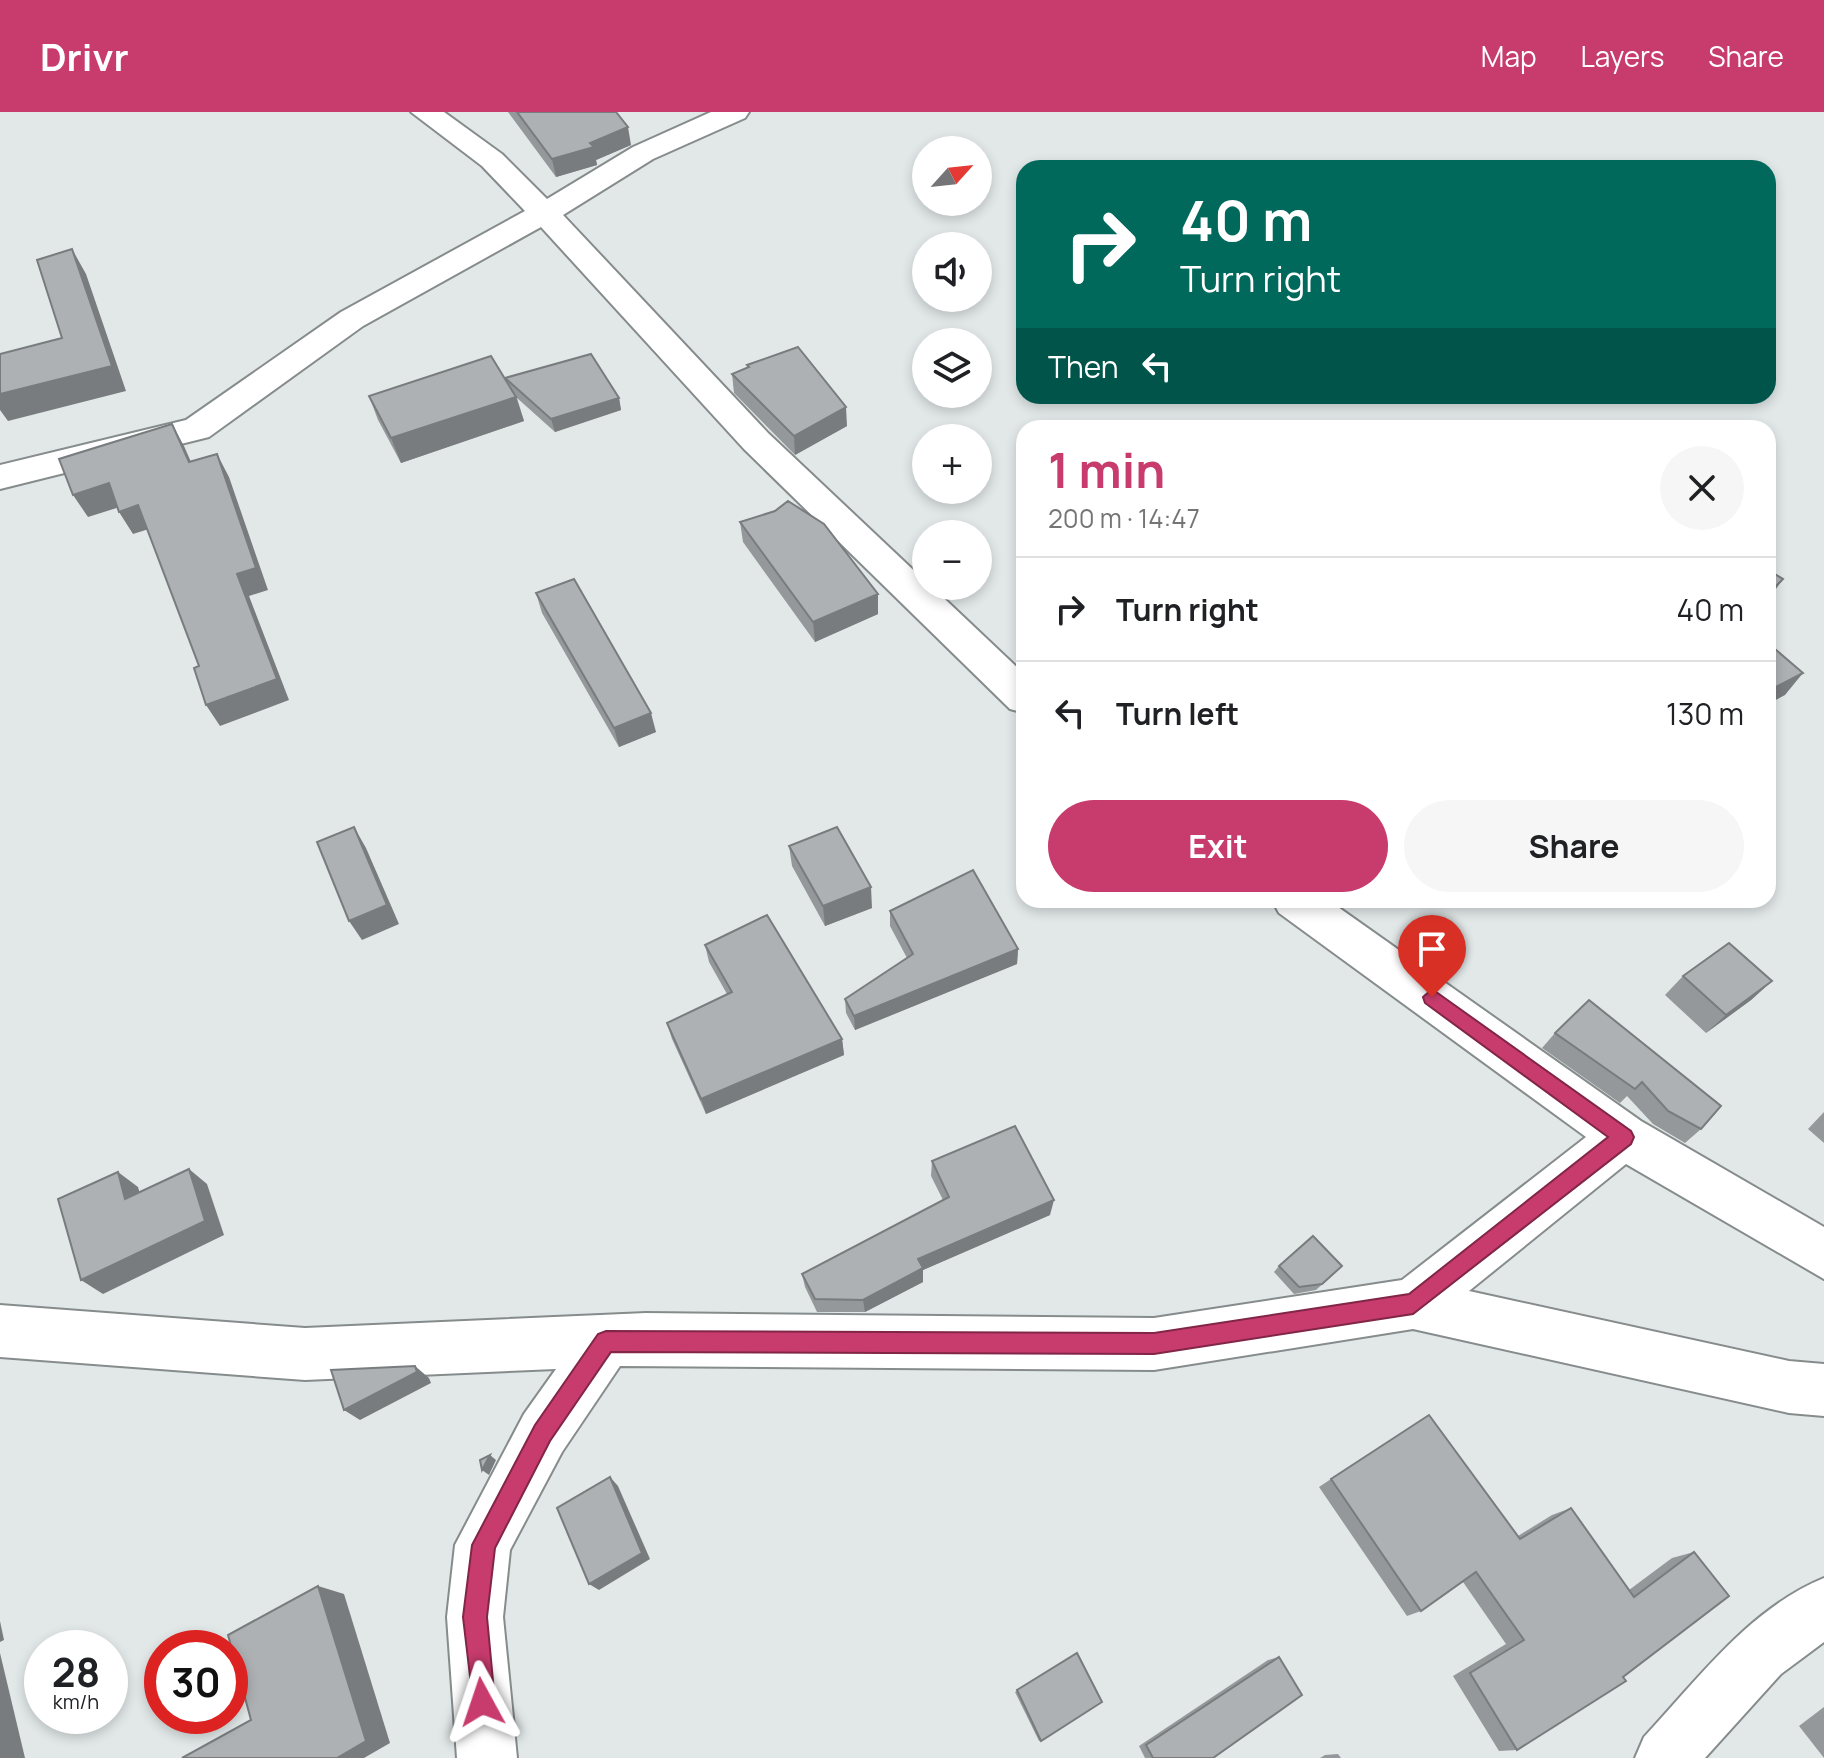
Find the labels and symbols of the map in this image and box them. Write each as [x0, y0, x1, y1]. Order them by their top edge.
north arrow [912, 136, 992, 216]
pin [1398, 915, 1466, 997]
speed limit sign: 30 [144, 1630, 248, 1734]
position arrow [440, 1660, 524, 1744]

